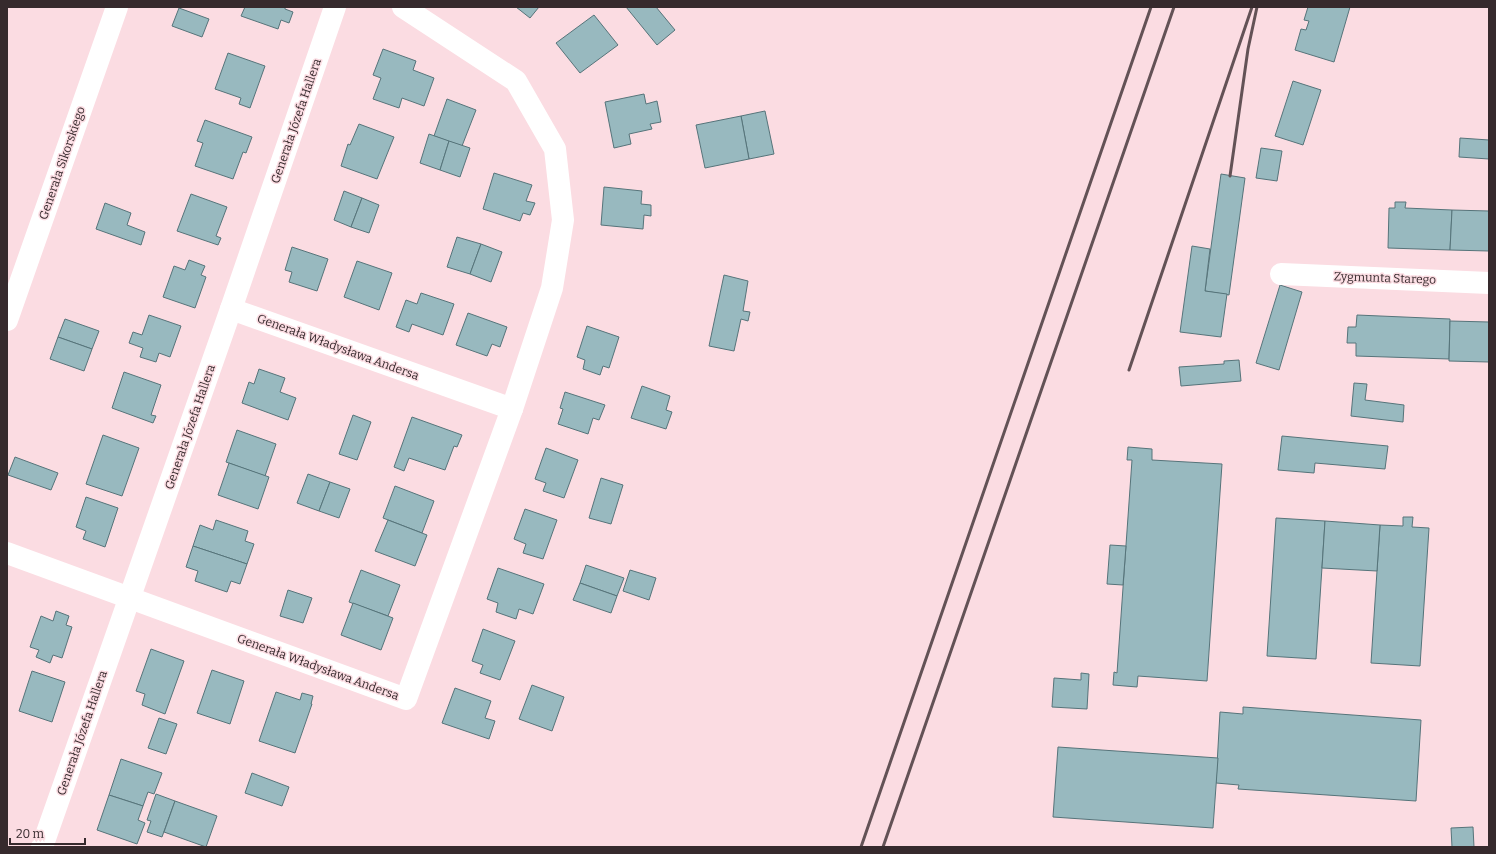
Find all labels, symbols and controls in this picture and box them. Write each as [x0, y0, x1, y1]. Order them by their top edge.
street label: Generała Józefa Hallera [268, 56, 324, 185]
street label: Generała Sikorskiego [36, 104, 88, 221]
street label: Zygmunta Starego [1334, 269, 1436, 287]
street label: Generała Władysława Andersa [255, 311, 421, 383]
street label: Generała Józefa Hallera [162, 362, 218, 491]
street label: Generała Władysława Andersa [235, 631, 401, 703]
street label: Generała Józefa Hallera [54, 668, 110, 797]
scale bar [10, 820, 85, 846]
text: 20 m [16, 827, 45, 841]

